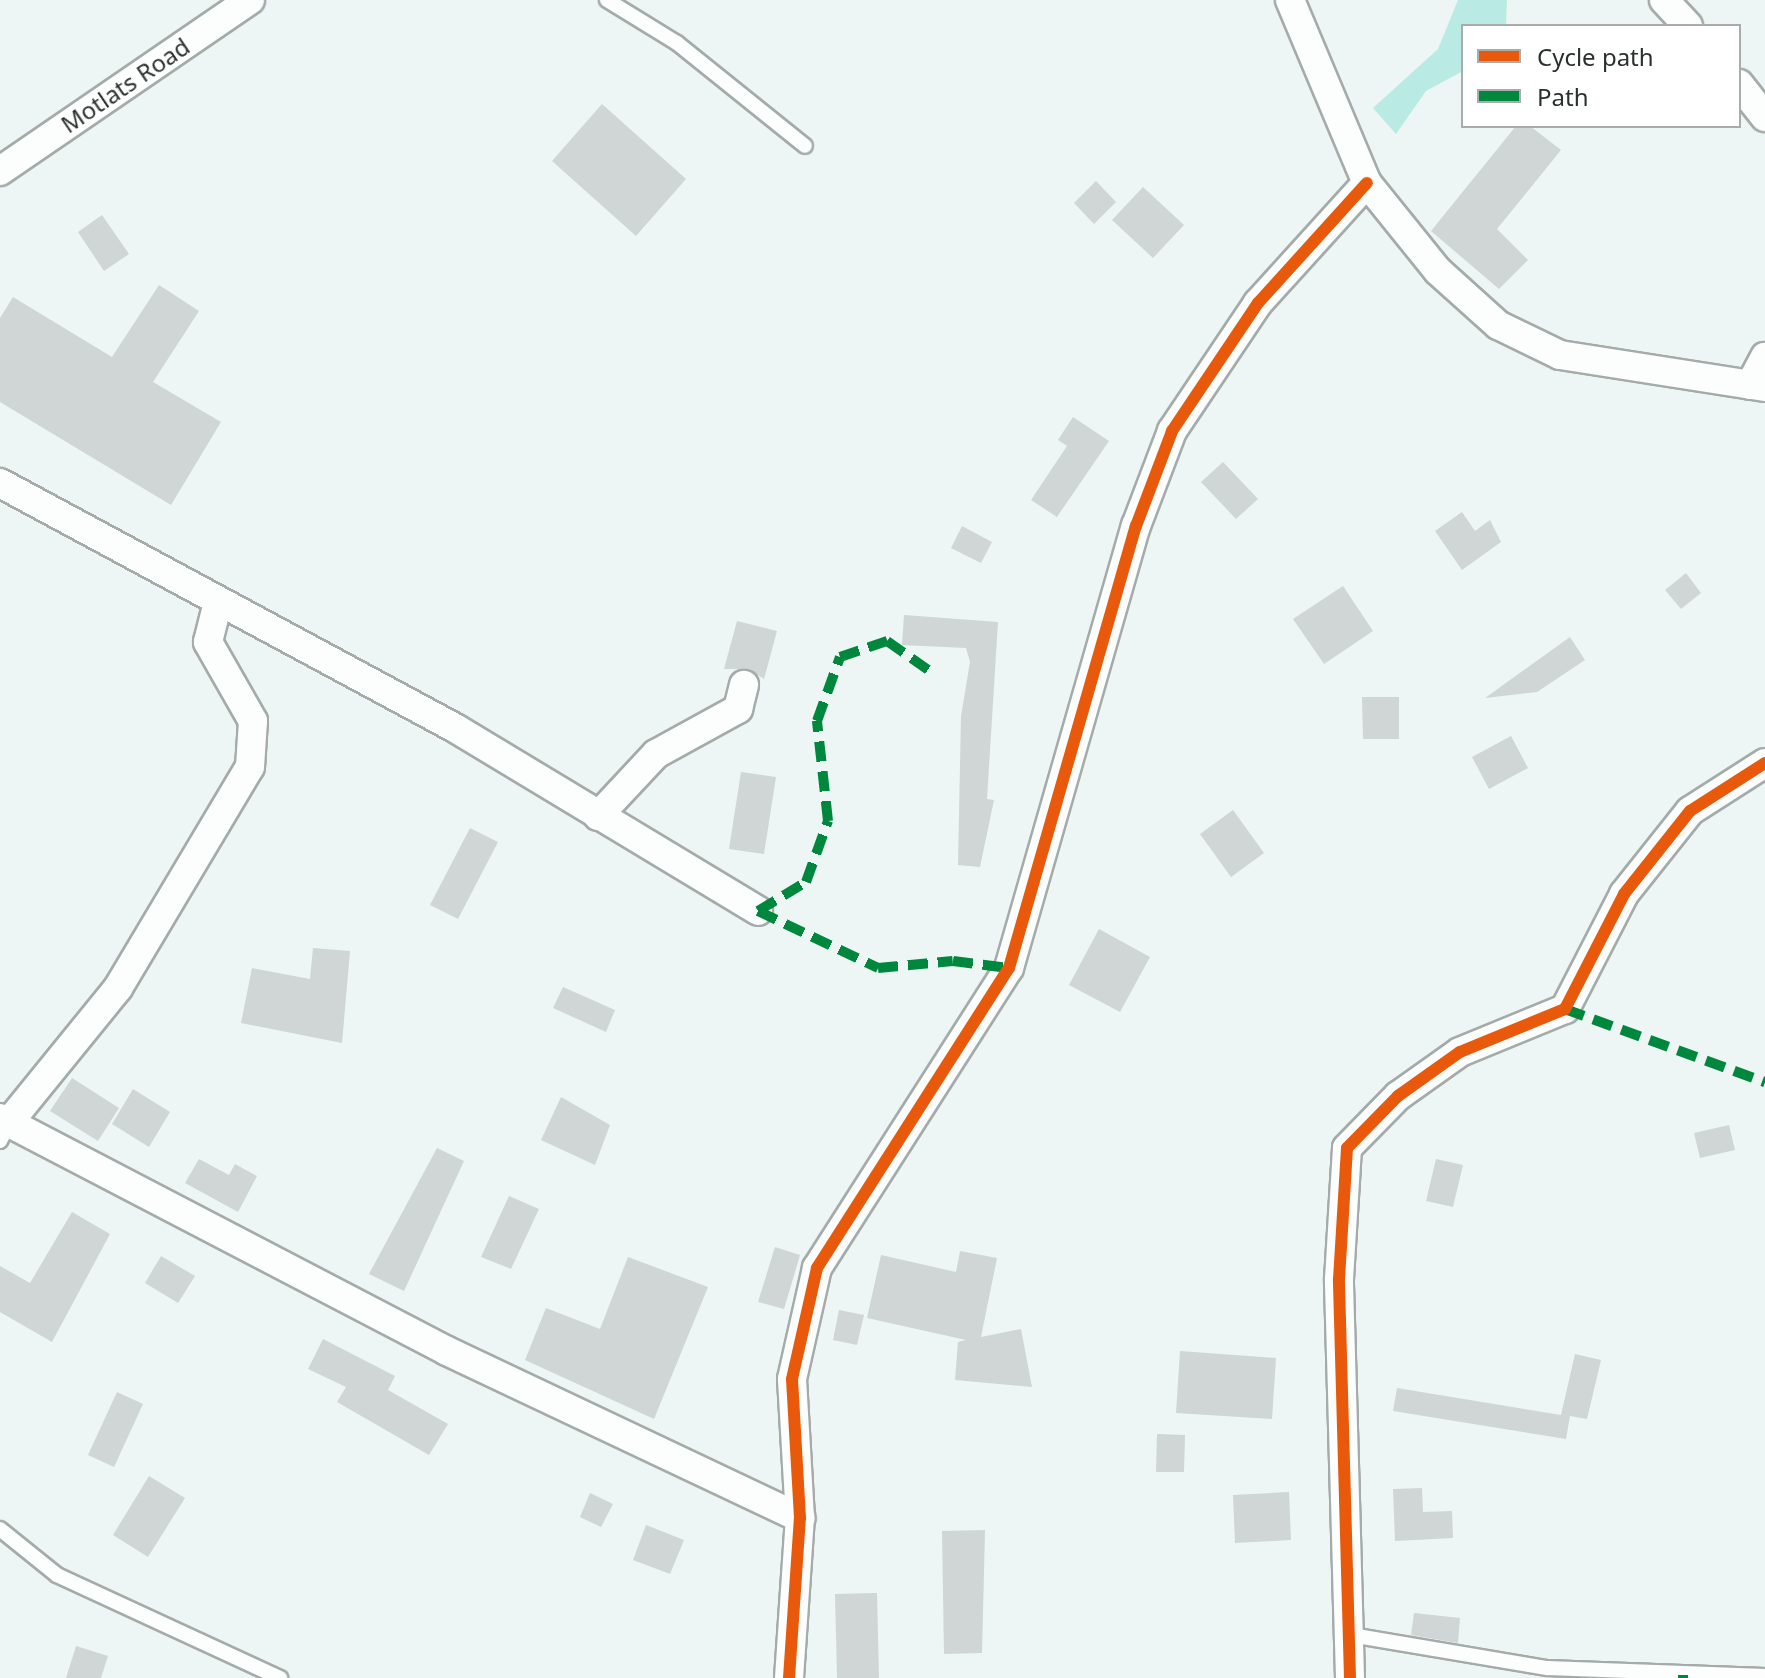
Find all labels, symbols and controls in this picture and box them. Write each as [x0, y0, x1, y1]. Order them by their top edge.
legend [1461, 24, 1741, 128]
street label: Motlats Road [55, 31, 195, 139]
text: Cycle path [1537, 40, 1654, 73]
text: Path [1537, 80, 1588, 113]

